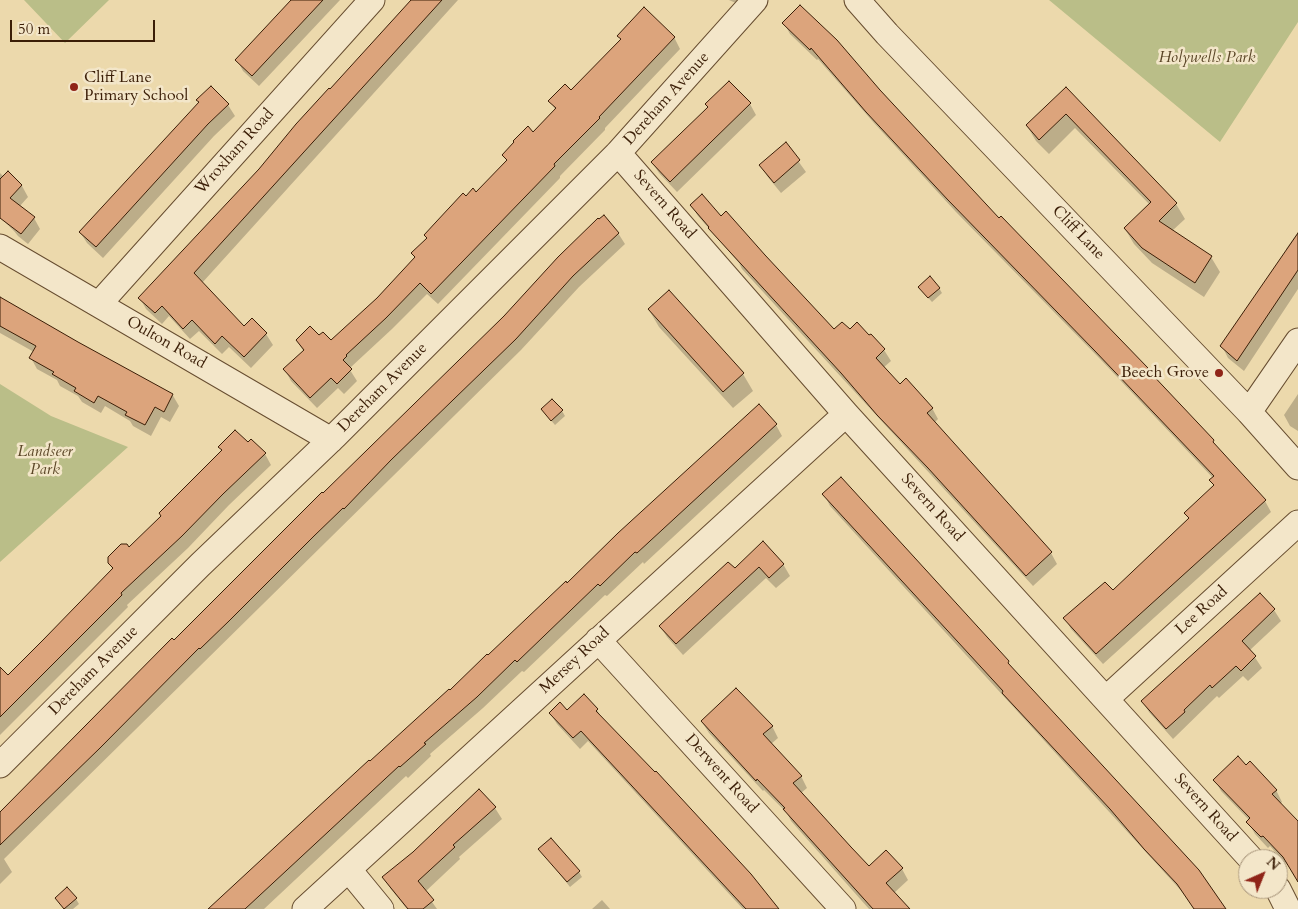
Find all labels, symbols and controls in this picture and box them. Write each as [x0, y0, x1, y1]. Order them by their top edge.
scale bar [12, 10, 158, 42]
text: 50 m [18, 19, 50, 39]
street label: Dereham Avenue [620, 48, 714, 150]
park label: Holywells Park [1159, 48, 1255, 68]
place label: Cliff Lane Primary School [84, 68, 188, 106]
marker: Cliff Lane Primary School [68, 81, 80, 93]
street label: Wroxham Road [191, 105, 279, 199]
street label: Severn Road [629, 167, 699, 243]
street label: Cliff Lane [1048, 202, 1108, 264]
street label: Oulton Road [123, 312, 209, 374]
street label: Dereham Avenue [334, 339, 432, 437]
place label: Beech Grove [1121, 363, 1209, 383]
marker: Beech Grove [1213, 367, 1225, 379]
park label: Landseer Park [17, 442, 73, 480]
street label: Severn Road [896, 470, 968, 546]
street label: Lee Road [1172, 583, 1232, 639]
street label: Dereham Avenue [45, 622, 143, 720]
street label: Mersey Road [536, 624, 614, 698]
street label: Derwent Road [680, 730, 762, 818]
street label: Severn Road [1169, 770, 1241, 846]
north arrow [1238, 849, 1288, 899]
text: N [1262, 853, 1284, 875]

